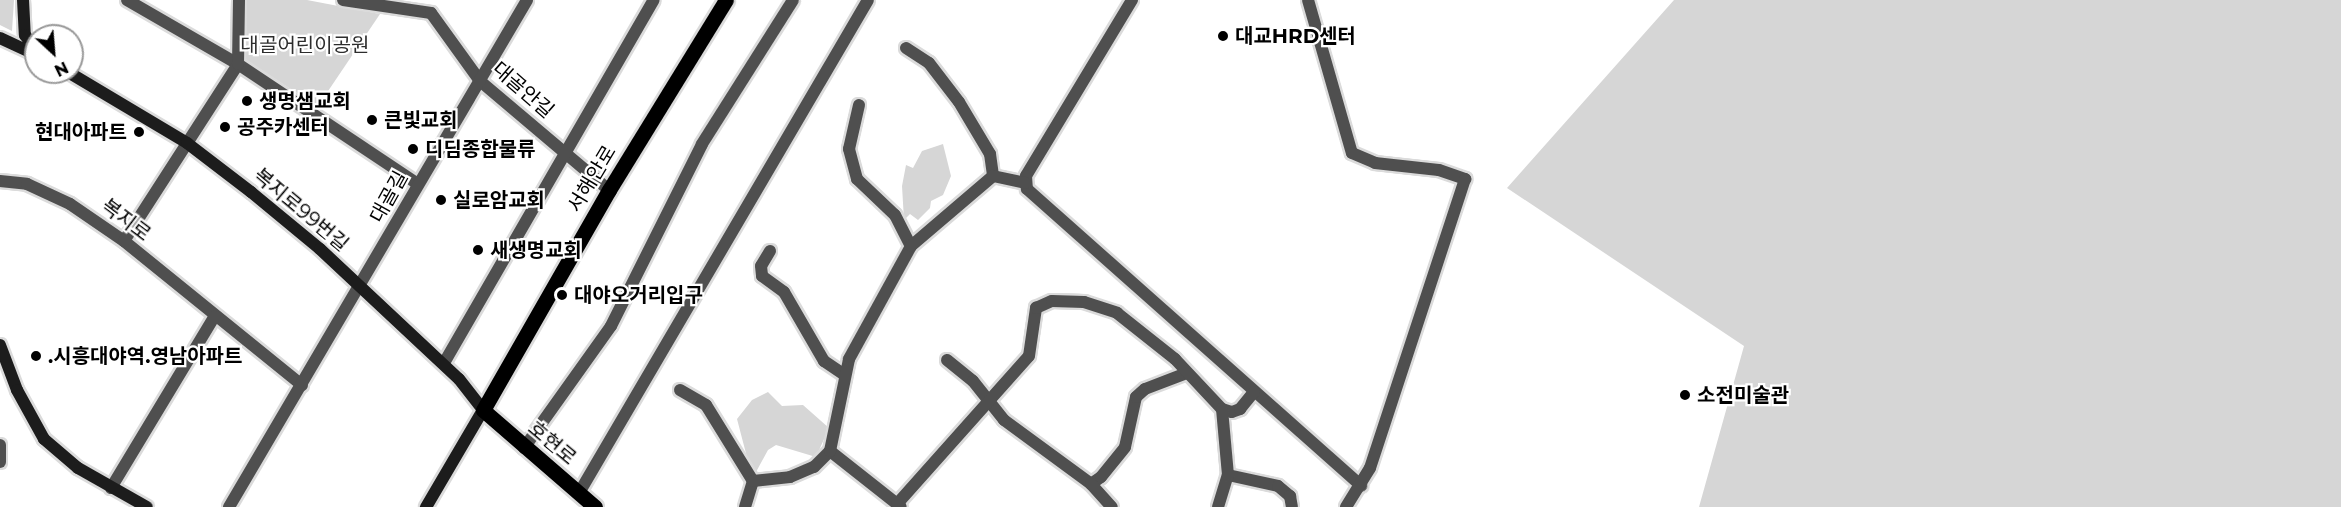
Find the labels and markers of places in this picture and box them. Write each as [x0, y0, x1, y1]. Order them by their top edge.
place label: 대교HRD센터 [1235, 24, 1356, 48]
marker: 대교HRD센터 [1216, 29, 1230, 43]
place label: 생명샘교회 [259, 89, 351, 113]
marker: 생명샘교회 [240, 94, 254, 108]
place label: 큰빛교회 [384, 108, 458, 132]
marker: 큰빛교회 [365, 113, 379, 127]
place label: 공주카센터 [237, 115, 329, 139]
place label: 현대아파트 [35, 120, 127, 144]
marker: 공주카센터 [218, 120, 232, 134]
marker: 현대아파트 [132, 125, 146, 139]
place label: 디딤종합물류 [425, 137, 535, 161]
marker: 디딤종합물류 [406, 142, 420, 156]
place label: 실로암교회 [453, 188, 545, 212]
marker: 실로암교회 [434, 193, 448, 207]
place label: 새생명교회 [490, 238, 582, 262]
marker: 새생명교회 [471, 243, 485, 257]
place label: 대야오거리입구 [574, 283, 703, 307]
marker: 대야오거리입구 [555, 288, 569, 302]
place label: .시흥대야역.영남아파트 [48, 344, 242, 368]
marker: .시흥대야역.영남아파트 [29, 349, 43, 363]
place label: 소전미술관 [1697, 383, 1789, 407]
marker: 소전미술관 [1678, 388, 1692, 402]

